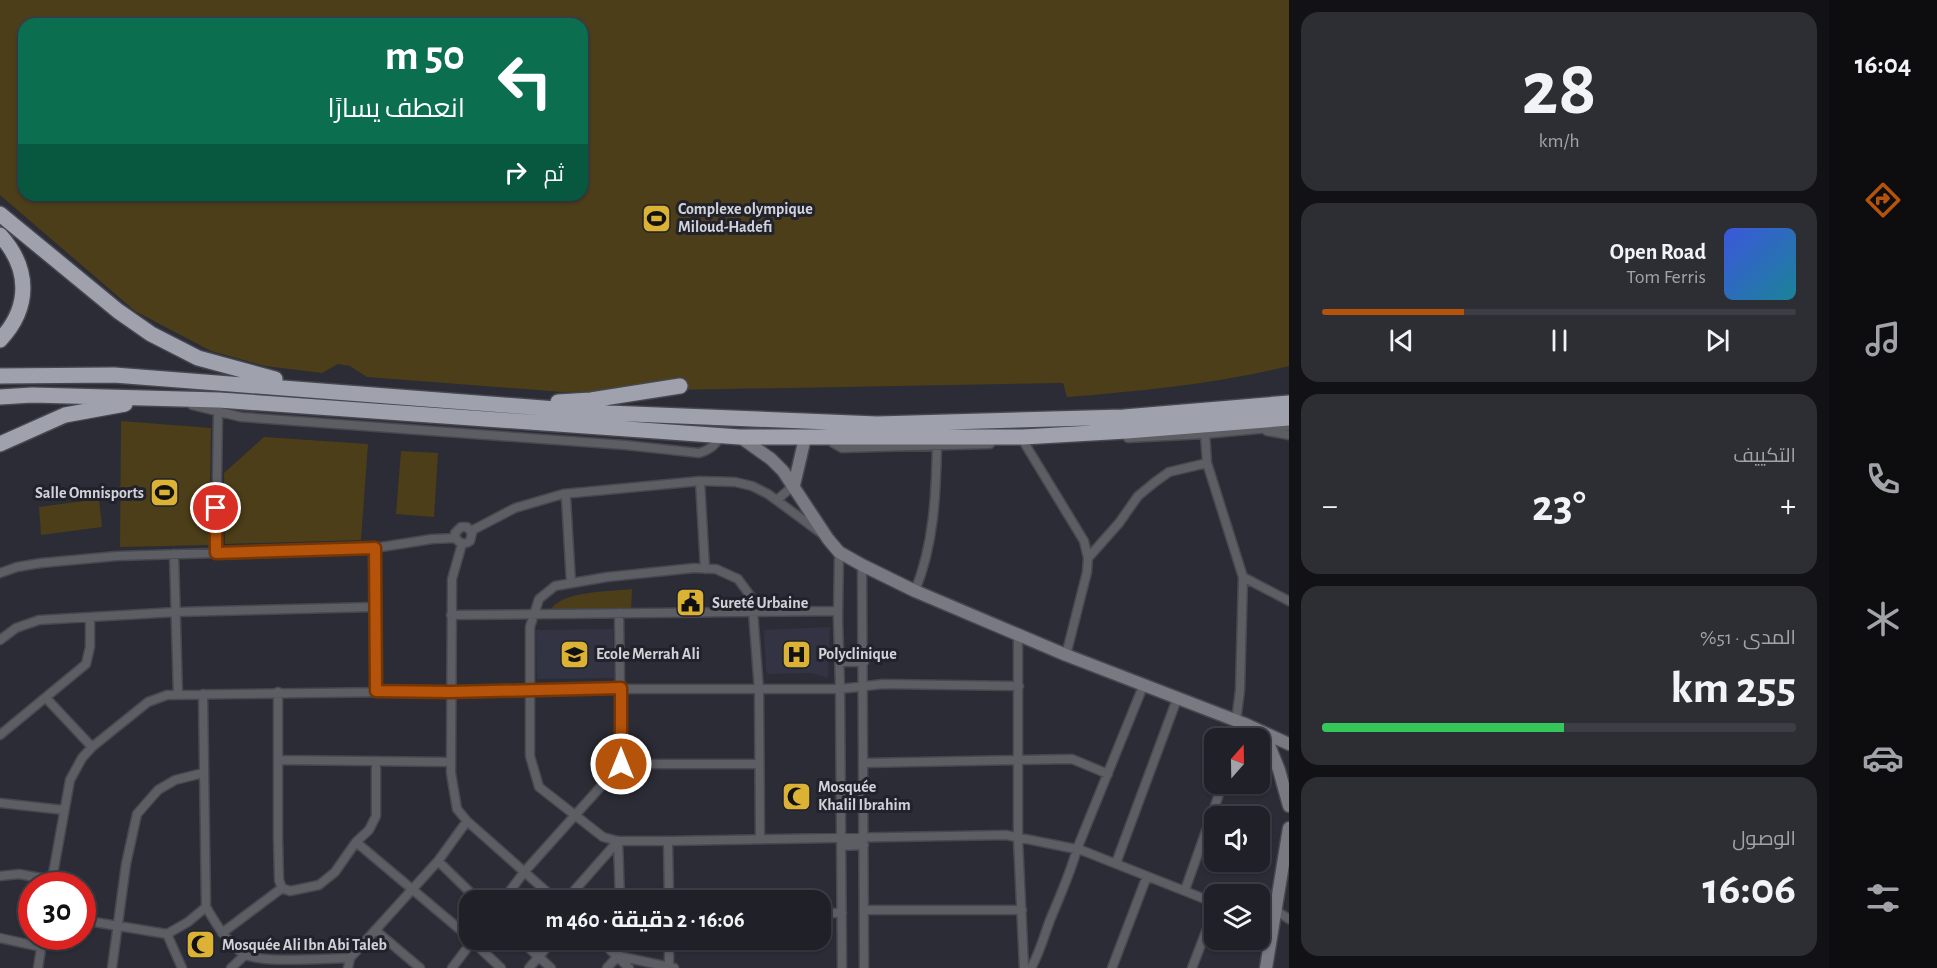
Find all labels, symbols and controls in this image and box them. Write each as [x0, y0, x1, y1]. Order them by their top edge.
text: 50 m [385, 35, 465, 77]
icon: left [486, 42, 564, 120]
text: 28 [1521, 51, 1597, 129]
text: 16:04 [1855, 51, 1911, 78]
text: انعطف يسارًا [327, 95, 465, 122]
text: km/h [1538, 131, 1580, 151]
icon: right [499, 156, 532, 189]
text: ثم [544, 163, 564, 185]
icon: directions [1862, 179, 1904, 221]
place label: Complexe olympique Miloud-Hadefi [678, 201, 813, 235]
sports icon: Complexe olympique Miloud-Hadefi [641, 202, 673, 234]
text: Open Road [1610, 241, 1706, 263]
text: Tom Ferris [1626, 267, 1706, 287]
icon: music [1862, 318, 1904, 360]
icon: previous [1385, 324, 1418, 357]
icon: pause [1543, 324, 1576, 357]
icon: next [1701, 324, 1734, 357]
text: التكييف [1733, 446, 1796, 466]
icon: phone [1862, 458, 1904, 500]
sports icon: Salle Omnisports [149, 477, 181, 509]
pin [190, 482, 241, 533]
text: 23° [1532, 484, 1586, 529]
place label: Salle Omnisports [35, 485, 144, 501]
text: − [1322, 490, 1338, 523]
text: + [1780, 490, 1796, 523]
icon: arrive [199, 491, 232, 524]
public building icon: Sureté Urbaine [675, 587, 707, 619]
place label: Sureté Urbaine [712, 595, 809, 611]
icon: climate [1862, 598, 1904, 640]
text: المدى · 51% [1700, 628, 1796, 648]
school or university icon: Ecole Merrah Ali [559, 638, 591, 670]
hospital icon: Polyclinique [781, 638, 813, 670]
place label: Ecole Merrah Ali [596, 646, 700, 662]
place label: Polyclinique [818, 646, 897, 663]
text: 255 km [1671, 666, 1796, 711]
north arrow [1204, 728, 1270, 794]
map controls [1204, 728, 1270, 950]
position arrow [589, 732, 653, 796]
icon: car [1862, 737, 1904, 779]
place label: Mosquée Khalil Ibrahim [818, 779, 911, 813]
mosque icon: Mosquée Khalil Ibrahim [781, 780, 813, 812]
button: sound [1204, 806, 1270, 872]
text: الوصول [1732, 829, 1796, 849]
text: 16:06 [1703, 867, 1796, 912]
speed limit sign: 30 [18, 872, 96, 950]
icon: filters [1862, 877, 1904, 919]
button: layers [1204, 884, 1270, 950]
text: 16:06 · 2 دقيقة · 460 m [545, 909, 745, 931]
mosque icon: Mosquée Ali Ibn Abi Taleb [185, 929, 217, 961]
place label: Mosquée Ali Ibn Abi Taleb [222, 937, 387, 953]

